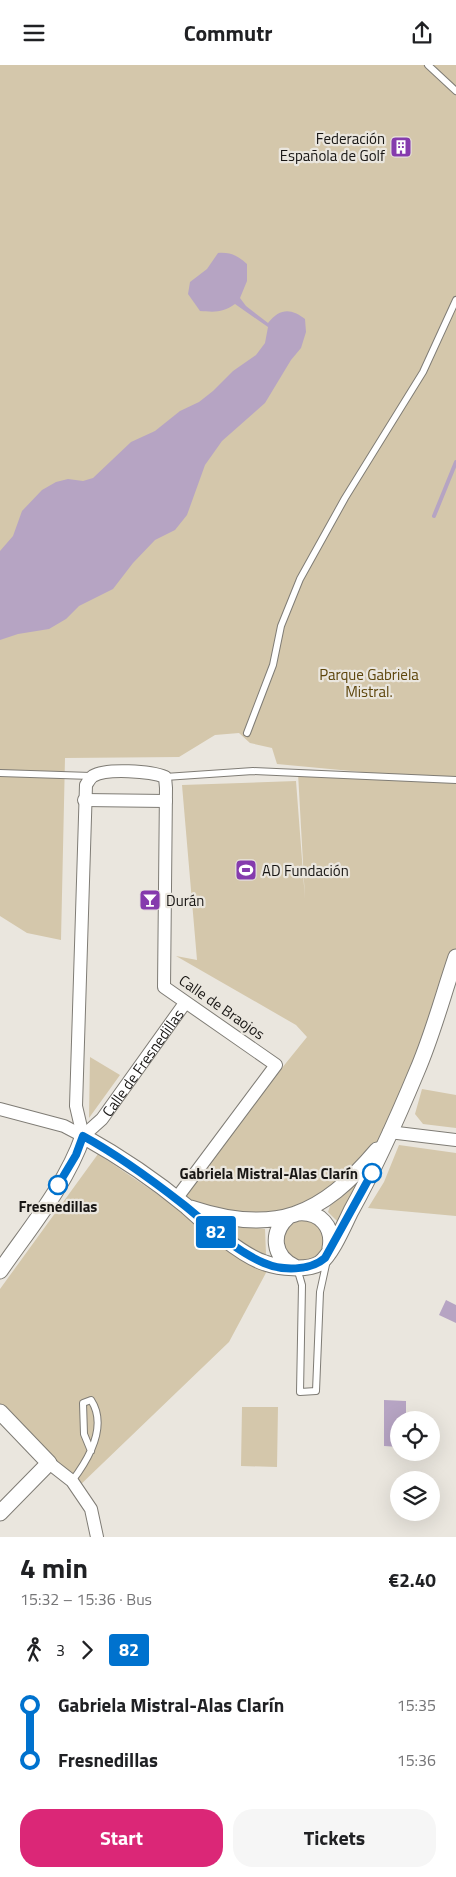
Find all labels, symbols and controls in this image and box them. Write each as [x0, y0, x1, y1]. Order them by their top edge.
text: Commutr [184, 16, 272, 50]
icon: menu [20, 19, 48, 47]
icon: share [408, 19, 436, 47]
place label: Federación Española de Golf [280, 127, 385, 167]
building icon: Federación Española de Golf [389, 135, 413, 159]
park label: Parque Gabriela Mistral. [319, 663, 419, 703]
sports icon: AD Fundación [234, 858, 258, 882]
place label: AD Fundación [262, 859, 349, 882]
bar icon: Durán [138, 888, 162, 912]
place label: Durán [166, 889, 204, 912]
street label: Calle de Braojos [174, 969, 270, 1045]
street label: Calle de Fresnedillas [96, 1004, 189, 1121]
place label: Gabriela Mistral-Alas Clarín [179, 1162, 358, 1185]
marker: Gabriela Mistral-Alas Clarín [362, 1163, 382, 1183]
marker: Fresnedillas [48, 1175, 68, 1195]
place label: Fresnedillas [19, 1195, 97, 1218]
line badge: 82 [194, 1216, 238, 1248]
text: 82 [206, 1218, 226, 1245]
map controls [390, 1411, 440, 1521]
button: locate [390, 1411, 440, 1461]
button: layers [390, 1471, 440, 1521]
text: 4 min [20, 1546, 88, 1589]
text: €2.40 [389, 1565, 436, 1594]
text: 15:32 – 15:36 · Bus [20, 1587, 152, 1611]
icon: walk [20, 1636, 48, 1664]
icon: forward [73, 1636, 101, 1664]
text: 82 [119, 1636, 139, 1663]
text: 3 [56, 1638, 65, 1662]
text: Gabriela Mistral-Alas Clarín [58, 1690, 284, 1719]
text: 15:35 [397, 1693, 436, 1717]
text: Fresnedillas [58, 1745, 158, 1774]
text: 15:36 [397, 1748, 436, 1772]
button: Start [20, 1809, 223, 1867]
button: Tickets [233, 1809, 436, 1867]

